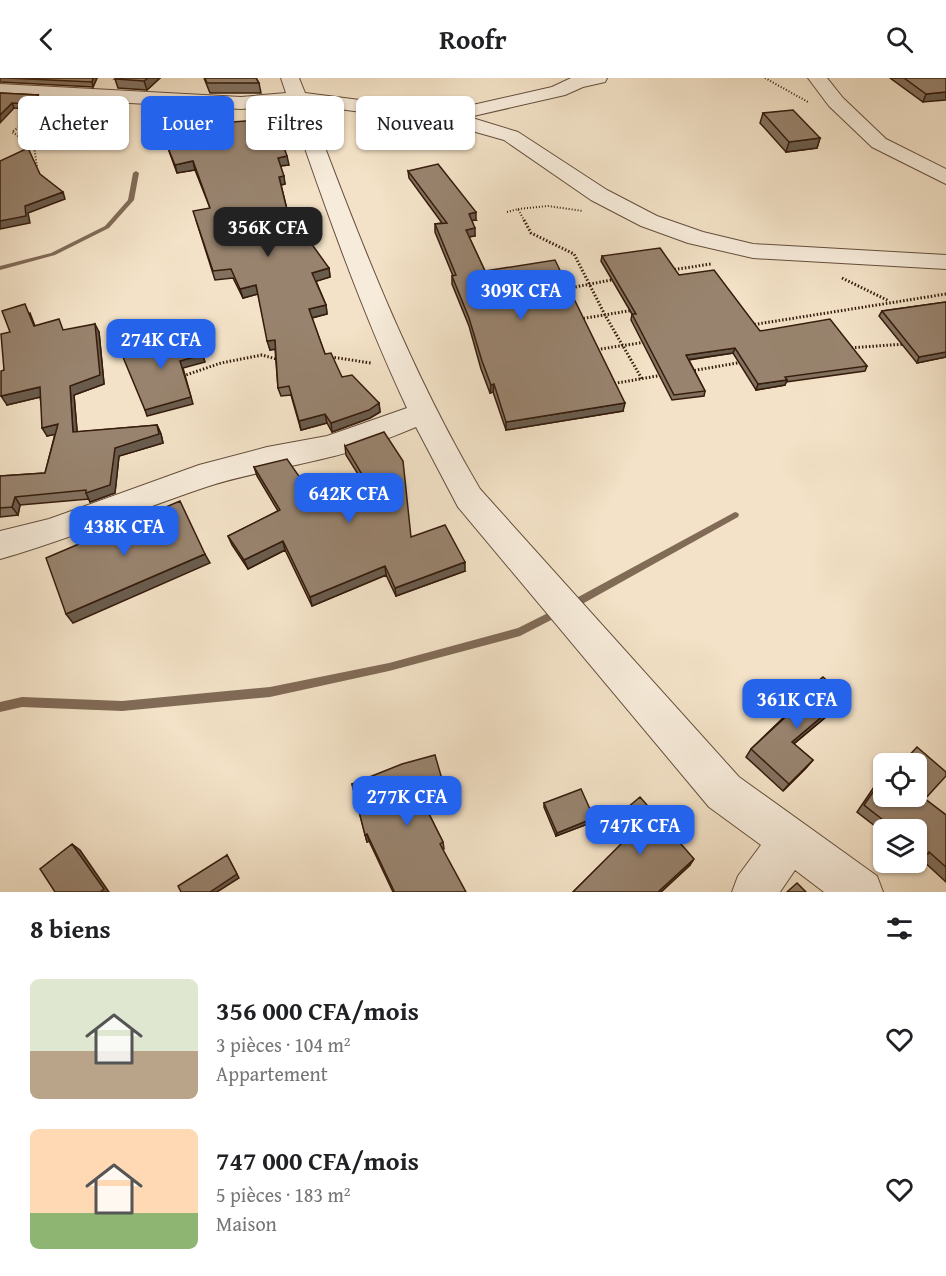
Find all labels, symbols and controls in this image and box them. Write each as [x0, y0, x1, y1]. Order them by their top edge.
text: Roofr [439, 19, 507, 59]
icon: back [30, 23, 63, 56]
icon: search [883, 23, 916, 56]
chip: Acheter [18, 96, 129, 150]
chip: Louer [141, 96, 234, 150]
chip: Filtres [246, 96, 344, 150]
chip: Nouveau [356, 96, 475, 150]
pin: 356K CFA [206, 207, 330, 258]
text: 356K CFA [227, 212, 309, 241]
pin: 309K CFA [459, 270, 583, 321]
text: 309K CFA [480, 275, 562, 304]
pin: 274K CFA [99, 319, 223, 370]
text: 274K CFA [120, 324, 202, 353]
pin: 642K CFA [287, 473, 411, 524]
text: 642K CFA [308, 478, 390, 507]
pin: 438K CFA [62, 506, 186, 557]
text: 438K CFA [83, 511, 165, 540]
pin: 361K CFA [735, 679, 859, 730]
text: 361K CFA [756, 684, 838, 713]
map controls [873, 753, 927, 873]
button: locate [873, 753, 927, 807]
pin: 277K CFA [345, 776, 469, 827]
text: 277K CFA [366, 781, 448, 810]
pin: 747K CFA [578, 805, 702, 856]
text: 747K CFA [599, 810, 681, 839]
button: layers [873, 819, 927, 873]
text: 8 biens [30, 909, 111, 948]
icon: filters [883, 912, 916, 945]
text: 356 000 CFA/mois [216, 991, 419, 1030]
icon: home [78, 1003, 150, 1075]
icon: heart [883, 1023, 916, 1056]
text: 3 pièces · 104 m² [216, 1030, 351, 1059]
text: Appartement [216, 1059, 328, 1088]
text: 747 000 CFA/mois [216, 1141, 419, 1180]
icon: home [78, 1153, 150, 1225]
icon: heart [883, 1173, 916, 1206]
text: 5 pièces · 183 m² [216, 1180, 351, 1209]
text: Maison [216, 1209, 277, 1238]

